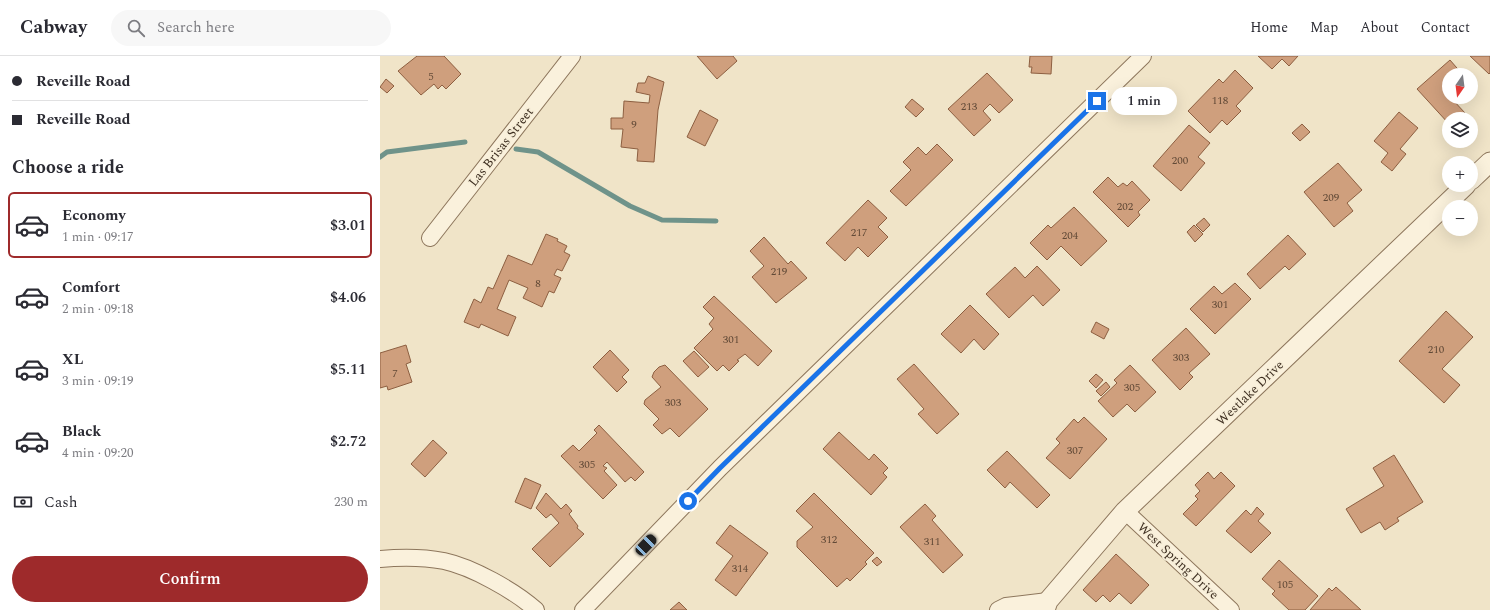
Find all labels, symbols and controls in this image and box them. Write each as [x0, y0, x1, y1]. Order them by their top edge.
search box [111, 10, 391, 46]
text: Cabway [20, 13, 87, 42]
text: Search here [157, 16, 235, 39]
icon: search [125, 17, 147, 39]
text: Home [1250, 17, 1288, 38]
text: Map [1310, 17, 1338, 38]
text: About [1360, 17, 1399, 38]
text: Contact [1421, 17, 1470, 38]
house number: 5 [428, 68, 434, 85]
north arrow [1442, 68, 1478, 104]
map controls [1442, 68, 1478, 236]
text: Reveille Road [36, 70, 130, 93]
callout: 1 min [1111, 87, 1177, 115]
text: 1 min [1127, 91, 1161, 111]
route end [1088, 92, 1106, 110]
house number: 118 [1212, 92, 1229, 109]
house number: 213 [961, 98, 978, 115]
street label: Las Brisas Street [464, 103, 539, 191]
text: Reveille Road [36, 108, 130, 131]
button: layers [1442, 112, 1478, 148]
house number: 9 [631, 116, 637, 133]
house number: 200 [1172, 152, 1189, 169]
text: Choose a ride [12, 154, 124, 181]
button: + [1442, 156, 1478, 192]
house number: 209 [1323, 189, 1340, 206]
house number: 202 [1117, 198, 1134, 215]
button: − [1442, 200, 1478, 236]
text: Economy [62, 204, 126, 227]
icon: car [14, 207, 50, 243]
text: $3.01 [330, 214, 366, 237]
house number: 217 [851, 224, 868, 241]
text: 1 min · 09:17 [62, 227, 134, 247]
house number: 204 [1062, 227, 1079, 244]
house number: 219 [771, 263, 788, 280]
house number: 8 [535, 275, 541, 292]
text: Comfort [62, 276, 120, 299]
icon: car [14, 279, 50, 315]
text: $4.06 [330, 286, 366, 309]
house number: 301 [1212, 296, 1228, 313]
text: 2 min · 09:18 [62, 299, 134, 319]
house number: 301 [723, 331, 739, 348]
house number: 210 [1428, 341, 1445, 358]
text: XL [62, 348, 83, 371]
house number: 303 [1173, 349, 1190, 366]
icon: car [14, 351, 50, 387]
street label: Westlake Drive [1212, 355, 1288, 431]
text: $5.11 [330, 358, 366, 381]
house number: 7 [392, 365, 398, 382]
text: 3 min · 09:19 [62, 371, 134, 391]
house number: 305 [1124, 379, 1140, 396]
house number: 303 [665, 394, 682, 411]
text: Black [62, 420, 101, 443]
icon: car [14, 423, 50, 459]
text: $2.72 [330, 430, 366, 453]
house number: 307 [1067, 442, 1084, 459]
text: 4 min · 09:20 [62, 443, 134, 463]
house number: 305 [579, 456, 595, 473]
icon: cash [12, 491, 34, 513]
text: Cash [44, 491, 77, 514]
text: 230 m [334, 492, 368, 512]
route start [679, 492, 697, 510]
street label: West Spring Drive [1133, 518, 1223, 604]
house number: 312 [821, 531, 838, 548]
car [633, 532, 659, 558]
house number: 311 [924, 533, 940, 550]
button: Confirm [12, 556, 368, 602]
house number: 314 [732, 560, 749, 577]
house number: 105 [1277, 576, 1293, 593]

